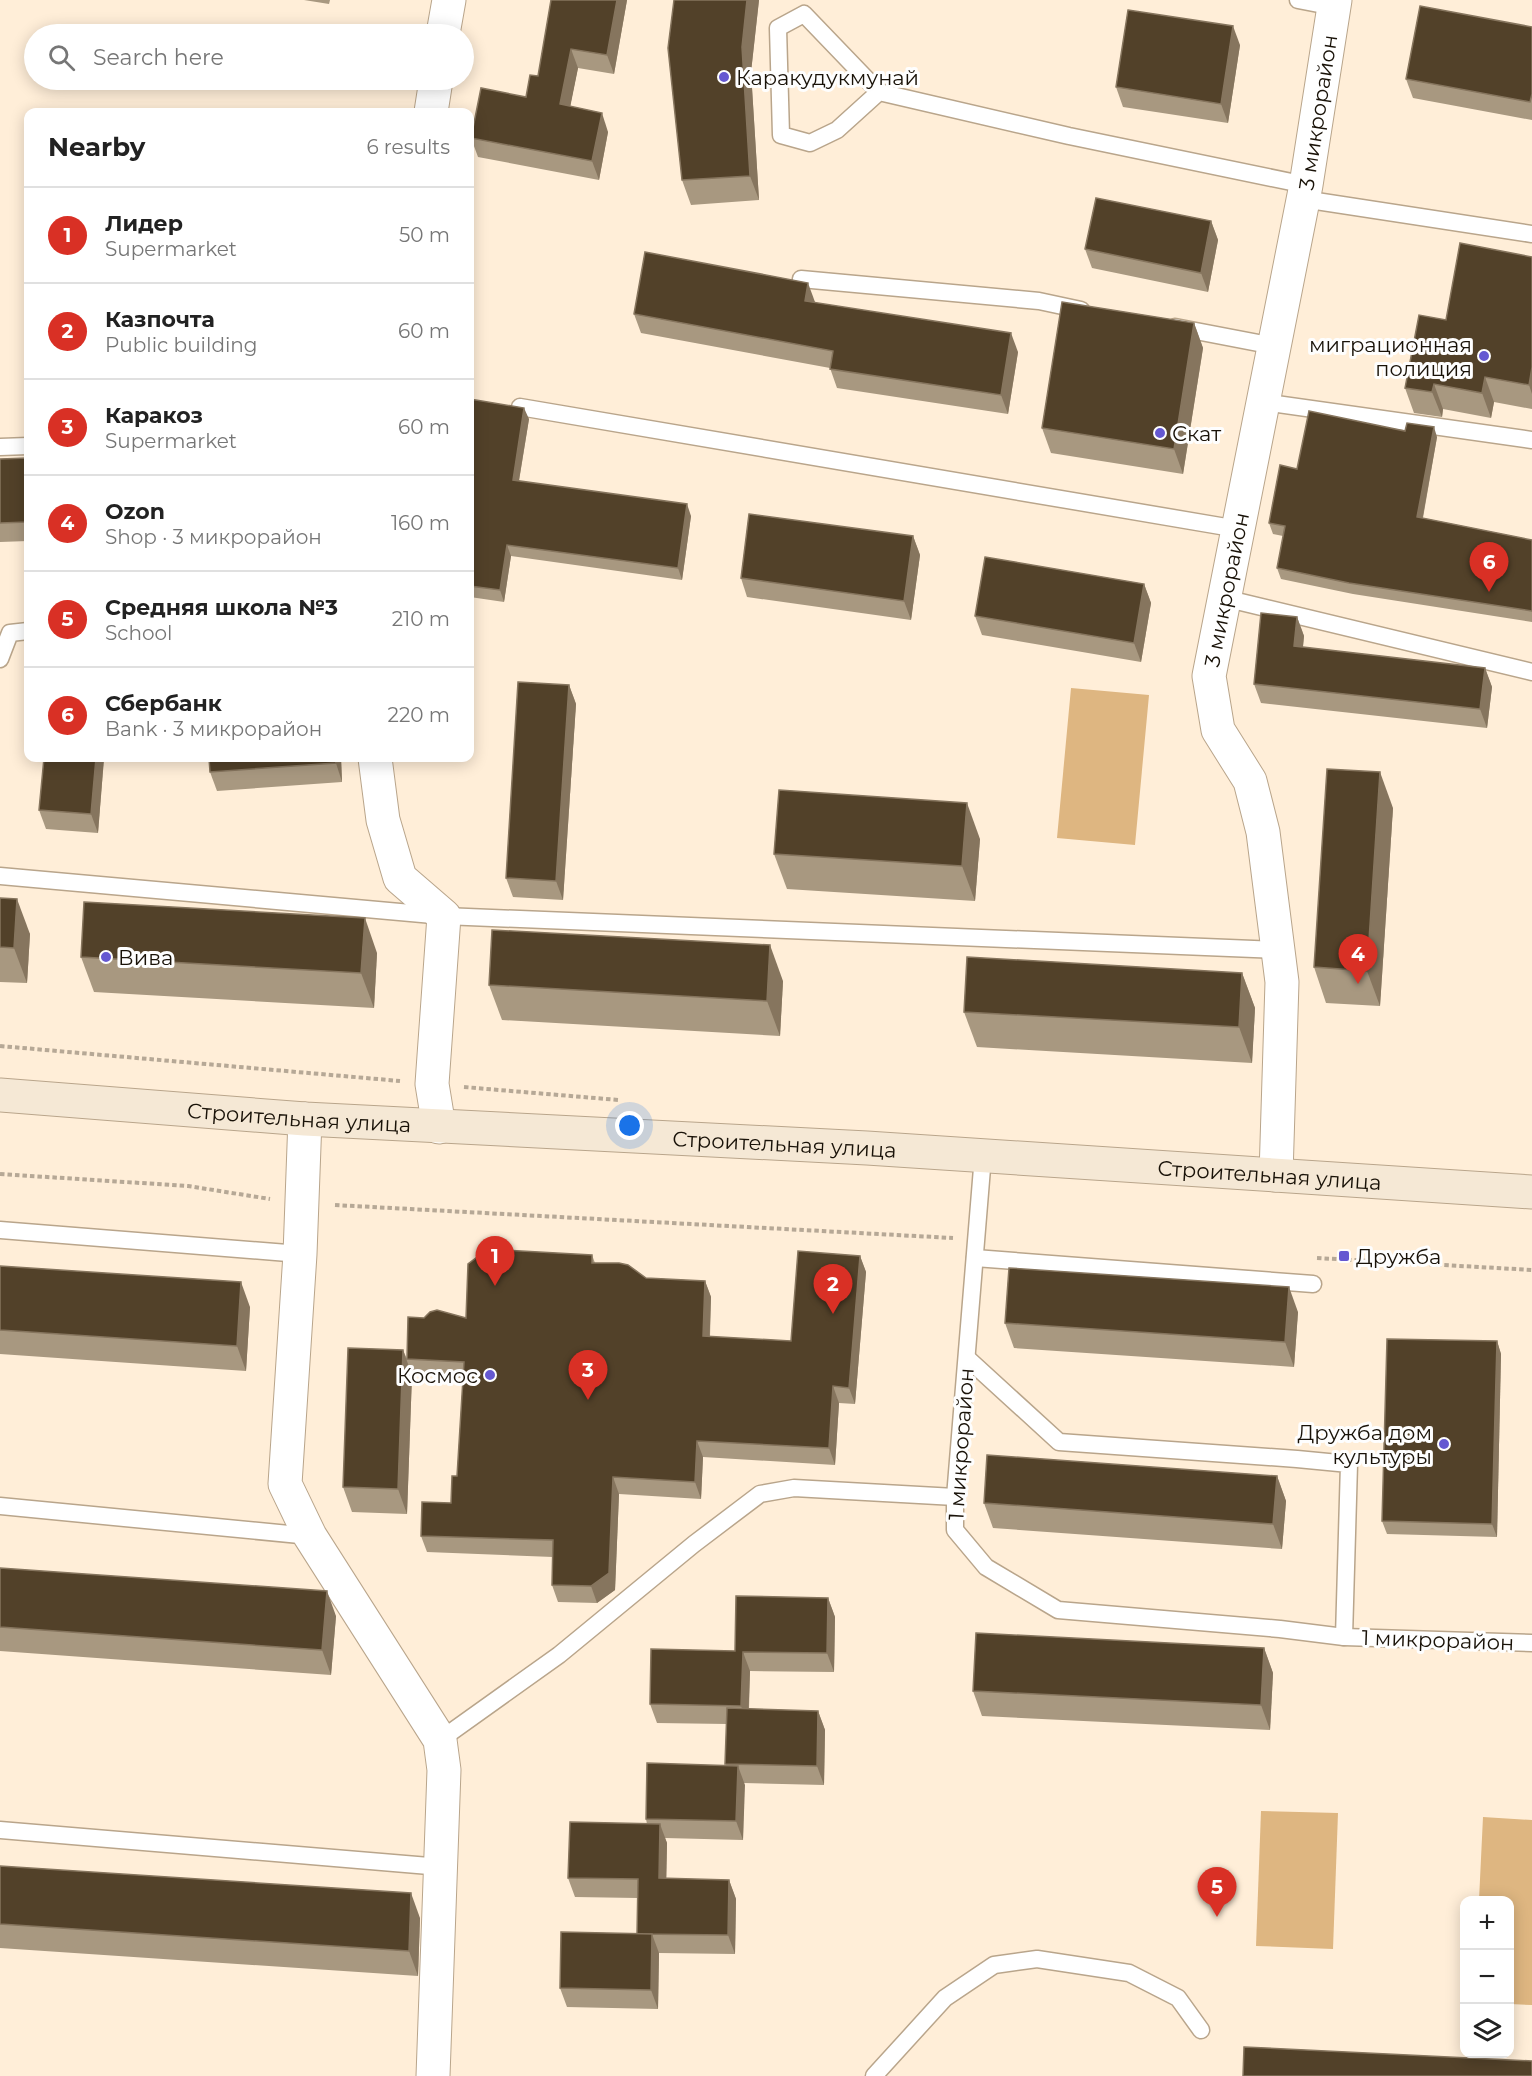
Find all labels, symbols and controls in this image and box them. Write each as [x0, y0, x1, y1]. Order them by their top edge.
search box [24, 24, 474, 90]
street label: 3 микрорайон [1293, 33, 1342, 192]
icon: search [45, 41, 78, 74]
text: Search here [93, 44, 224, 71]
place label: Каракудукмунай [736, 65, 919, 90]
marker: Каракудукмунай [717, 70, 731, 84]
text: Nearby [48, 131, 145, 163]
text: 6 results [366, 135, 450, 159]
text: Лидер [105, 210, 183, 237]
text: 1 [64, 223, 71, 247]
text: 50 m [399, 223, 450, 247]
text: Supermarket [105, 237, 237, 261]
text: Казпочта [105, 306, 215, 333]
text: 2 [62, 319, 73, 343]
text: 60 m [398, 319, 450, 343]
place label: миграционная полиция [1309, 332, 1472, 381]
text: Public building [105, 333, 258, 357]
marker: миграционная полиция [1477, 349, 1491, 363]
text: Каракоз [105, 402, 203, 429]
text: 3 [62, 415, 73, 439]
text: 60 m [398, 415, 450, 439]
place label: Скат [1172, 421, 1221, 446]
marker: Скат [1153, 426, 1167, 440]
text: Supermarket [105, 429, 237, 453]
text: Ozon [105, 498, 165, 525]
street label: 3 микрорайон [1199, 510, 1254, 669]
text: 4 [61, 511, 74, 535]
text: 160 m [391, 511, 450, 535]
text: Shop · 3 микрорайон [105, 525, 322, 549]
pin: 6 [1470, 542, 1508, 592]
text: Средняя школа №3 [105, 594, 338, 621]
text: 5 [62, 607, 73, 631]
text: 210 m [392, 607, 450, 631]
text: School [105, 621, 172, 645]
text: Сбербанк [105, 690, 222, 717]
text: 6 [61, 703, 74, 727]
text: 220 m [388, 703, 450, 727]
text: Bank · 3 микрорайон [105, 717, 322, 741]
pin: 4 [1338, 934, 1378, 984]
place label: Вива [118, 945, 173, 970]
marker: Вива [99, 950, 113, 964]
street label: Строительная улица [186, 1097, 412, 1137]
your location [615, 1111, 644, 1140]
street label: Строительная улица [672, 1125, 897, 1162]
street label: Строительная улица [1157, 1155, 1382, 1195]
pin: 1 [476, 1236, 514, 1286]
place label: Дружба [1356, 1244, 1441, 1269]
marker: Дружба [1337, 1249, 1351, 1263]
pin: 2 [814, 1264, 852, 1314]
pin: 3 [568, 1350, 608, 1400]
place label: Космос [397, 1363, 478, 1388]
street label: 1 микрорайон [943, 1367, 979, 1521]
marker: Космос [483, 1368, 497, 1382]
place label: Дружба дом культуры [1298, 1420, 1432, 1469]
marker: Дружба дом культуры [1437, 1437, 1451, 1451]
street label: 1 микрорайон [1361, 1625, 1515, 1655]
pin: 5 [1198, 1868, 1236, 1917]
map controls [1460, 1896, 1514, 2058]
button: + [1460, 1896, 1514, 1950]
button: − [1460, 1950, 1514, 2004]
button: layers [1460, 2004, 1514, 2058]

